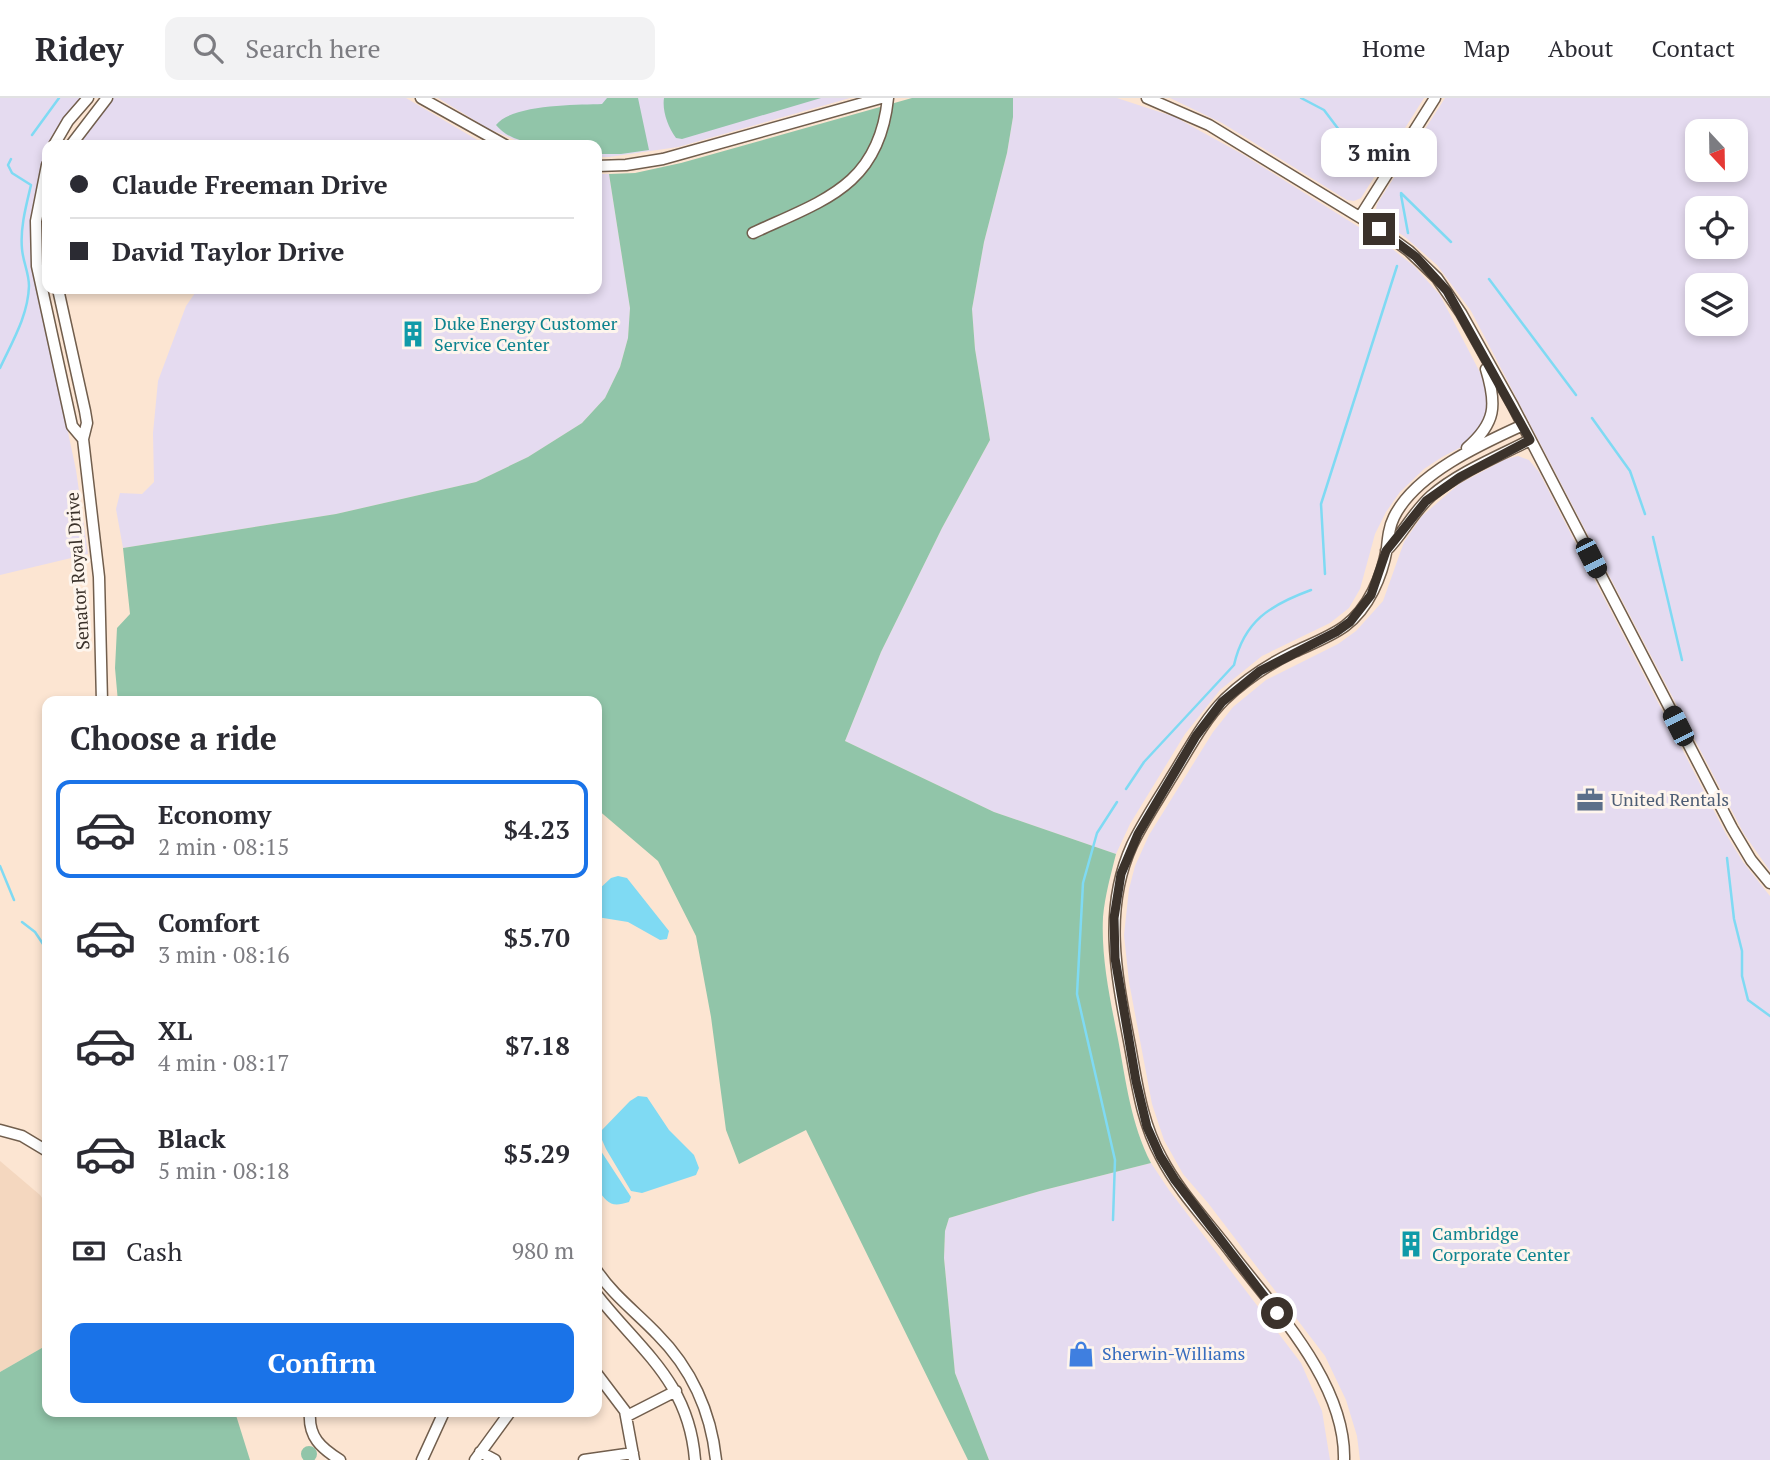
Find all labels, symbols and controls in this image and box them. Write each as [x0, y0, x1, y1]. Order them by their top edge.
search box [165, 17, 655, 80]
text: Ridey [35, 27, 123, 70]
icon: search [189, 29, 227, 67]
text: Search here [245, 31, 381, 65]
text: Home [1362, 32, 1426, 64]
text: Map [1464, 32, 1510, 64]
text: About [1548, 32, 1614, 64]
text: Contact [1652, 32, 1735, 64]
north arrow [1685, 119, 1748, 182]
map controls [1685, 119, 1748, 336]
callout: 3 min [1321, 128, 1437, 176]
text: 3 min [1348, 137, 1410, 168]
text: Claude Freeman Drive [112, 167, 388, 201]
button: locate [1685, 196, 1748, 259]
route end [1363, 213, 1395, 245]
text: David Taylor Drive [112, 234, 345, 268]
button: layers [1685, 273, 1748, 336]
place label: Duke Energy Customer Service Center [434, 311, 618, 356]
building icon: Duke Energy Customer Service Center [398, 319, 428, 349]
street label: Senator Royal Drive [60, 491, 94, 651]
car [1573, 535, 1610, 581]
car [1660, 703, 1697, 749]
text: Choose a ride [70, 717, 277, 759]
office icon: United Rentals [1575, 785, 1605, 815]
place label: United Rentals [1611, 787, 1729, 811]
text: Economy [158, 797, 271, 831]
icon: car [74, 798, 137, 861]
text: $4.23 [504, 812, 570, 846]
text: 2 min · 08:15 [158, 831, 290, 862]
text: Comfort [158, 905, 260, 939]
icon: car [74, 906, 137, 969]
text: $5.70 [504, 920, 570, 954]
text: 3 min · 08:16 [158, 939, 290, 970]
text: XL [158, 1013, 192, 1047]
icon: car [74, 1014, 137, 1077]
text: $7.18 [505, 1028, 570, 1062]
text: 4 min · 08:17 [158, 1047, 290, 1078]
text: Black [158, 1121, 226, 1155]
icon: car [74, 1122, 137, 1185]
text: $5.29 [504, 1136, 570, 1170]
text: 5 min · 08:18 [158, 1155, 290, 1186]
place label: Cambridge Corporate Center [1432, 1221, 1570, 1266]
building icon: Cambridge Corporate Center [1396, 1229, 1426, 1259]
icon: cash [70, 1232, 108, 1270]
text: Cash [126, 1234, 182, 1268]
text: 980 m [512, 1235, 574, 1266]
route start [1261, 1297, 1293, 1329]
button: Confirm [70, 1323, 574, 1403]
shop icon: Sherwin-Williams [1066, 1339, 1096, 1369]
place label: Sherwin-Williams [1102, 1341, 1245, 1365]

